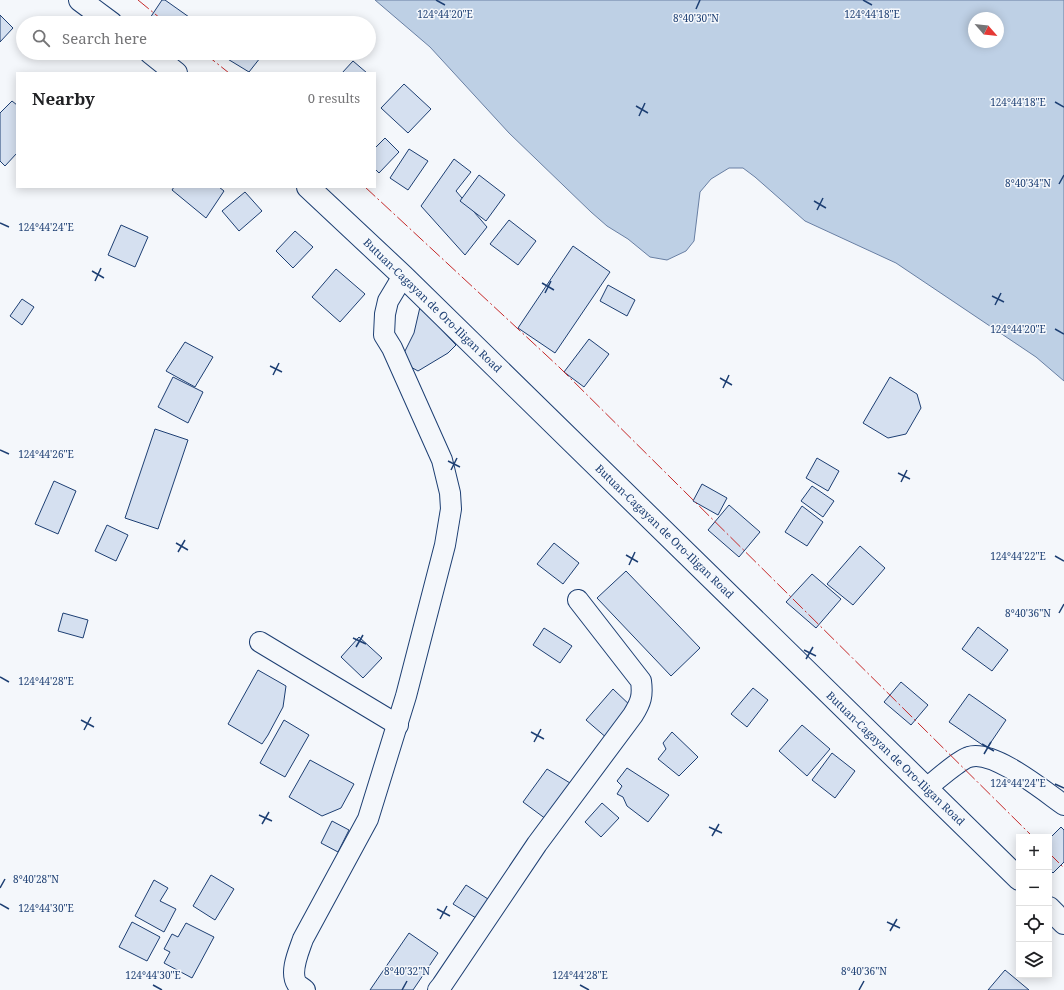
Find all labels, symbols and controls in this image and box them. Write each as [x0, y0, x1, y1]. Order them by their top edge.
text: 124°44'20"E [417, 7, 473, 21]
text: 124°44'18"E [844, 7, 900, 21]
text: 8°40'30"N [673, 11, 719, 25]
north arrow [968, 12, 1004, 48]
search box [16, 16, 376, 60]
icon: search [30, 27, 52, 49]
text: Search here [62, 28, 147, 48]
text: Nearby [32, 87, 95, 110]
text: 0 results [308, 89, 360, 107]
text: 124°44'18"E [990, 95, 1046, 109]
text: 8°40'34"N [1005, 176, 1051, 190]
text: 124°44'24"E [18, 220, 74, 234]
street label: Butuan-Cagayan de Oro-Iligan Road [361, 235, 506, 376]
text: 124°44'20"E [990, 322, 1046, 336]
text: 124°44'26"E [18, 447, 74, 461]
street label: Butuan-Cagayan de Oro-Iligan Road [593, 461, 738, 602]
text: 124°44'22"E [990, 549, 1046, 563]
text: 8°40'36"N [1005, 606, 1051, 620]
text: 124°44'28"E [18, 674, 74, 688]
street label: Butuan-Cagayan de Oro-Iligan Road [824, 688, 969, 829]
text: 124°44'24"E [990, 776, 1046, 790]
map controls [1016, 834, 1052, 978]
button: + [1016, 834, 1052, 870]
button: − [1016, 870, 1052, 906]
text: 8°40'28"N [13, 872, 59, 886]
text: 124°44'30"E [18, 901, 74, 915]
button: locate [1016, 906, 1052, 942]
button: layers [1016, 942, 1052, 978]
text: 8°40'32"N [384, 964, 430, 978]
text: 8°40'36"N [841, 964, 887, 978]
text: 124°44'30"E [125, 968, 181, 982]
text: 124°44'28"E [552, 968, 608, 982]

